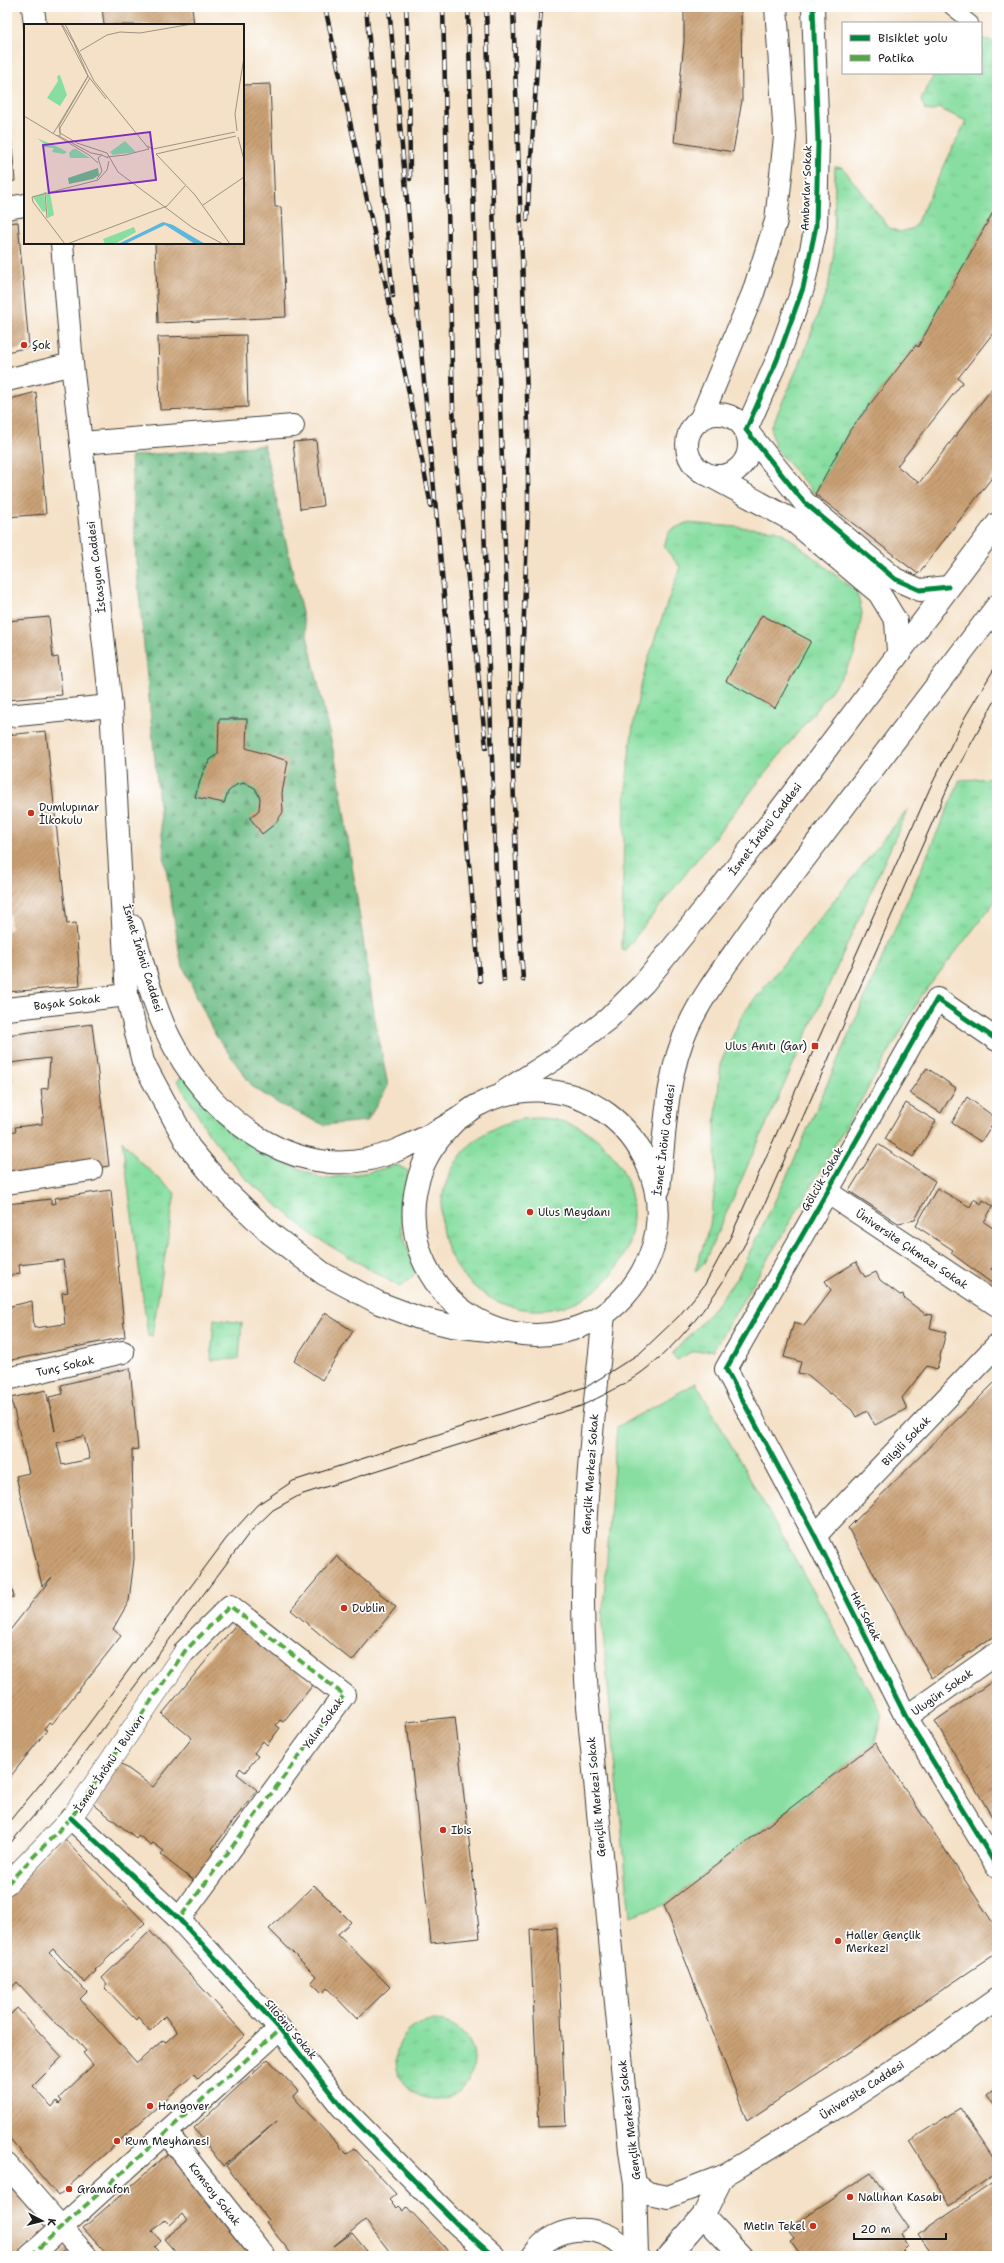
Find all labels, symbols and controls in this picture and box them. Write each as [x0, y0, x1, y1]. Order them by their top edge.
legend [842, 22, 982, 74]
inset map [24, 24, 244, 244]
text: Bisiklet yolu [878, 30, 948, 46]
text: Patika [878, 50, 914, 66]
street label: Ambarlar Sokak [798, 145, 815, 231]
place label: Şok [32, 338, 51, 353]
marker: Şok [19, 340, 29, 350]
street label: İstasyon Caddesi [83, 520, 110, 614]
street label: İsmet İnönü Caddesi [726, 780, 805, 879]
place label: Dumlupınar İlkokulu [39, 800, 99, 828]
marker: Dumlupınar İlkokulu [26, 808, 36, 818]
street label: İsmet İnönü Caddesi [119, 902, 166, 1014]
street label: Başak Sokak [33, 991, 101, 1014]
place label: Ulus Anıtı (Gar) [725, 1039, 807, 1054]
marker: Ulus Anıtı (Gar) [810, 1041, 820, 1051]
street label: İsmet İnönü Caddesi [650, 1083, 679, 1197]
street label: Gölcük Sokak [798, 1145, 847, 1214]
place label: Ulus Meydanı [538, 1205, 610, 1220]
street label: Üniversite Çıkmazı Sokak [853, 1206, 971, 1293]
marker: Ulus Meydanı [525, 1207, 535, 1217]
street label: Tunç Sokak [34, 1352, 96, 1380]
street label: Gençlik Merkezi Sokak [579, 1413, 602, 1535]
street label: Bilgili Sokak [879, 1413, 934, 1470]
street label: Hal Sokak [847, 1589, 884, 1643]
place label: Dublin [352, 1601, 385, 1616]
marker: Dublin [339, 1603, 349, 1613]
street label: Ulugün Sokak [909, 1666, 976, 1719]
street label: Yalın Sokak [300, 1694, 347, 1752]
street label: İsmet İnönü 1 Bulvarı [71, 1711, 148, 1815]
street label: Gençlik Merkezi Sokak [584, 1736, 609, 1858]
place label: Ibis [451, 1823, 472, 1838]
marker: Ibis [438, 1825, 448, 1835]
place label: Haller Gençlik Merkezi [846, 1928, 921, 1956]
marker: Haller Gençlik Merkezi [833, 1936, 843, 1946]
street label: Siloönü Sokak [261, 1996, 320, 2062]
street label: Üniversite Caddesi [817, 2058, 907, 2123]
street label: Gençlik Merkezi Sokak [615, 2059, 644, 2181]
place label: Hangover [158, 2099, 210, 2114]
marker: Hangover [145, 2101, 155, 2111]
place label: Rum Meyhanesi [125, 2134, 209, 2149]
marker: Rum Meyhanesi [112, 2136, 122, 2146]
street label: Komsoy Sokak [185, 2160, 244, 2229]
place label: Gramafon [77, 2182, 130, 2197]
marker: Gramafon [64, 2184, 74, 2194]
place label: Nallıhan Kasabı [858, 2190, 942, 2205]
marker: Nallıhan Kasabı [845, 2192, 855, 2202]
north arrow [22, 2201, 62, 2241]
scale bar [854, 2215, 946, 2241]
text: K [43, 2218, 59, 2227]
place label: Metin Tekel [743, 2219, 806, 2234]
marker: Metin Tekel [808, 2221, 818, 2231]
text: 20 m [860, 2221, 891, 2237]

